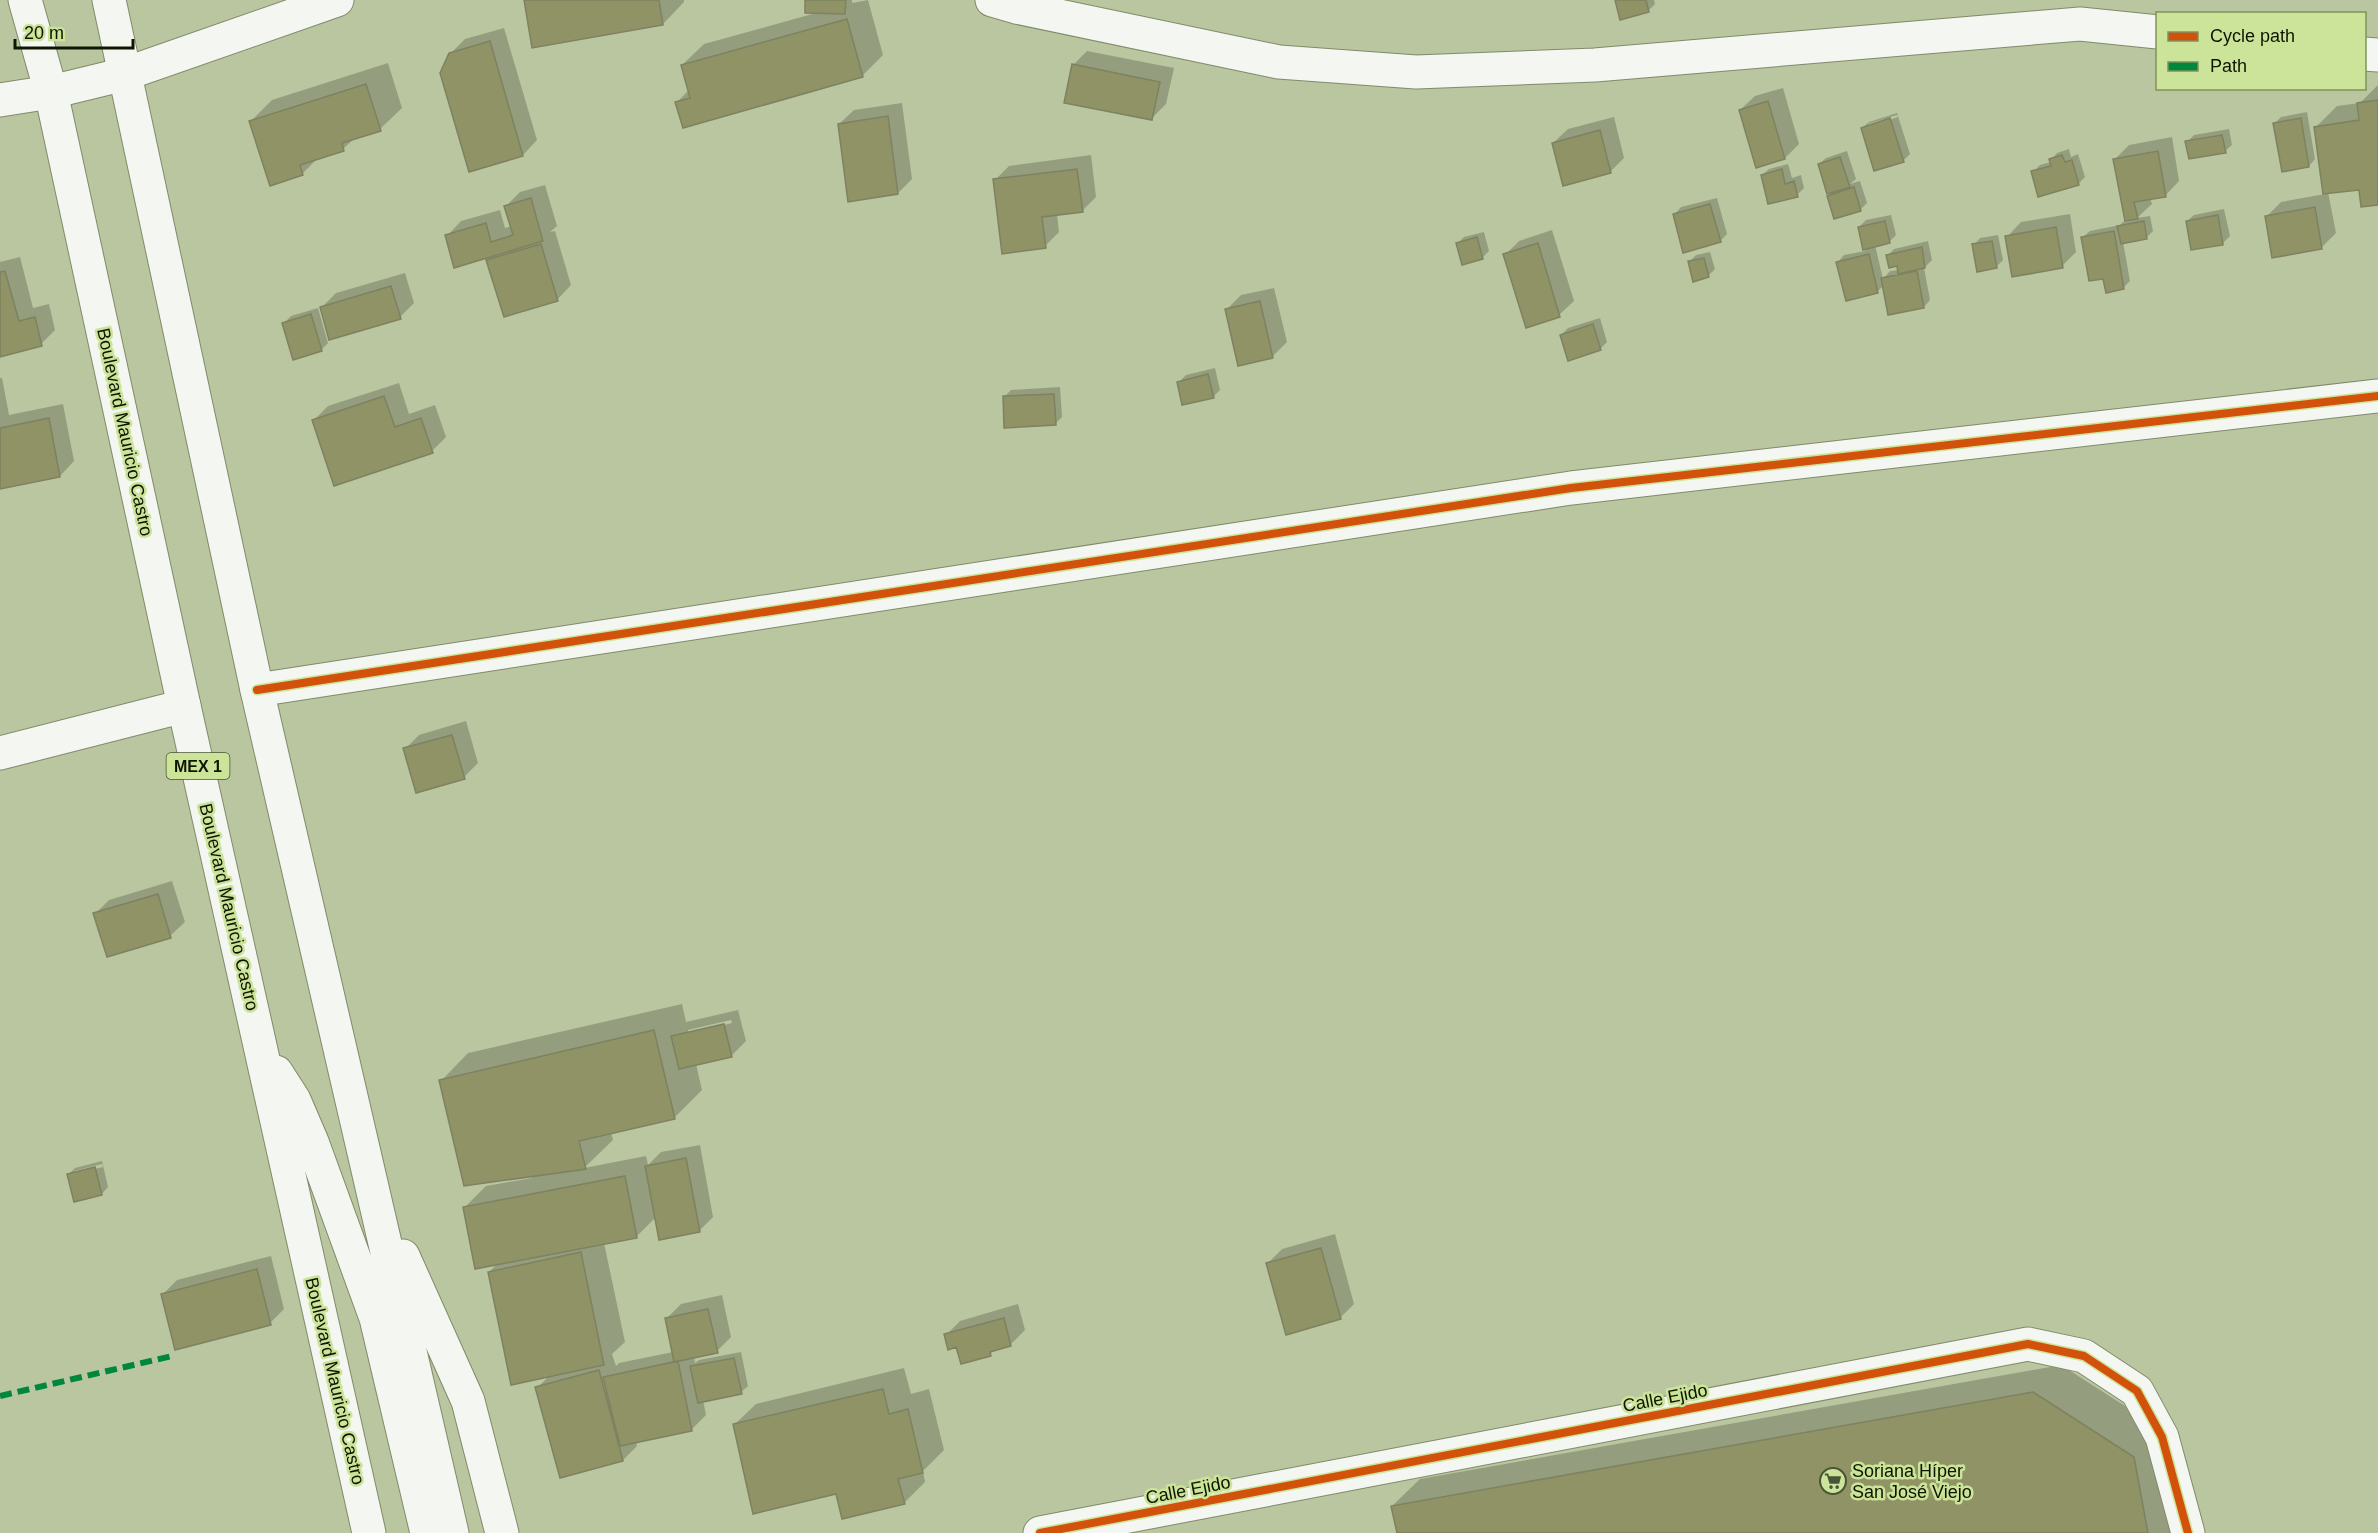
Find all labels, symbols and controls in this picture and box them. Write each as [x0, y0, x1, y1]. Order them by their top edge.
scale bar [15, 12, 134, 50]
legend [2156, 12, 2366, 90]
text: 20 m [24, 23, 64, 43]
text: Cycle path [2210, 26, 2295, 46]
text: Path [2210, 56, 2247, 76]
street label: Boulevard Mauricio Castro [93, 326, 157, 538]
road number: MEX 1 [166, 753, 230, 779]
street label: Boulevard Mauricio Castro [195, 801, 263, 1013]
street label: Boulevard Mauricio Castro [301, 1275, 369, 1487]
street label: Calle Ejido [1621, 1380, 1709, 1416]
place label: Soriana Híper San José Viejo [1852, 1461, 1972, 1502]
supermarket icon: Soriana Híper San José Viejo [1818, 1466, 1848, 1496]
street label: Calle Ejido [1144, 1472, 1232, 1508]

